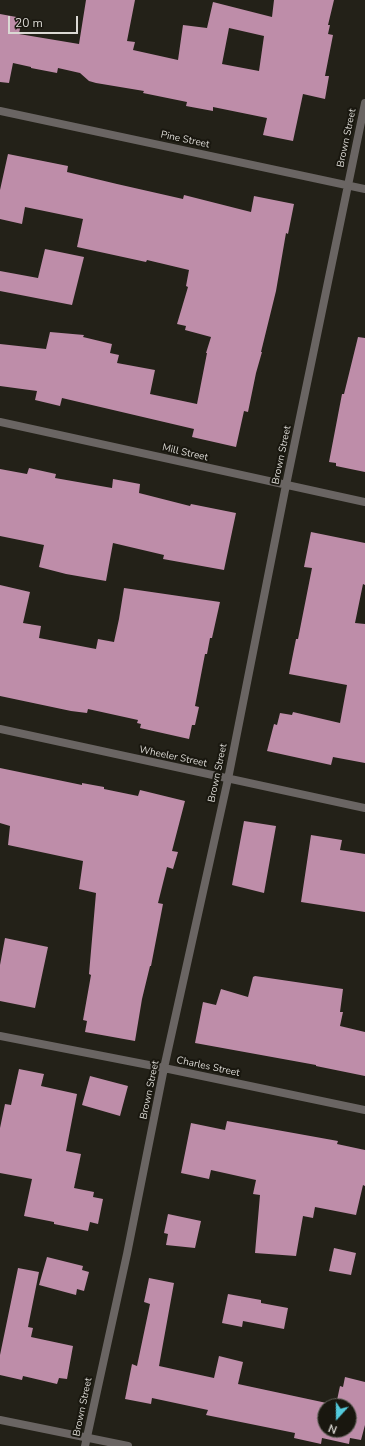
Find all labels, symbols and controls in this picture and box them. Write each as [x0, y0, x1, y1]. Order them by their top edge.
scale bar [10, 8, 80, 34]
text: 20 m [15, 15, 43, 31]
street label: Brown Street [335, 108, 359, 168]
street label: Pine Street [160, 129, 210, 151]
street label: Brown Street [270, 425, 294, 485]
street label: Mill Street [161, 442, 209, 464]
street label: Brown Street [206, 743, 230, 803]
street label: Wheeler Street [138, 744, 208, 770]
street label: Charles Street [175, 1054, 241, 1080]
street label: Brown Street [138, 1060, 162, 1120]
street label: Brown Street [71, 1377, 95, 1437]
north arrow [317, 1398, 357, 1438]
text: N [326, 1420, 339, 1437]

